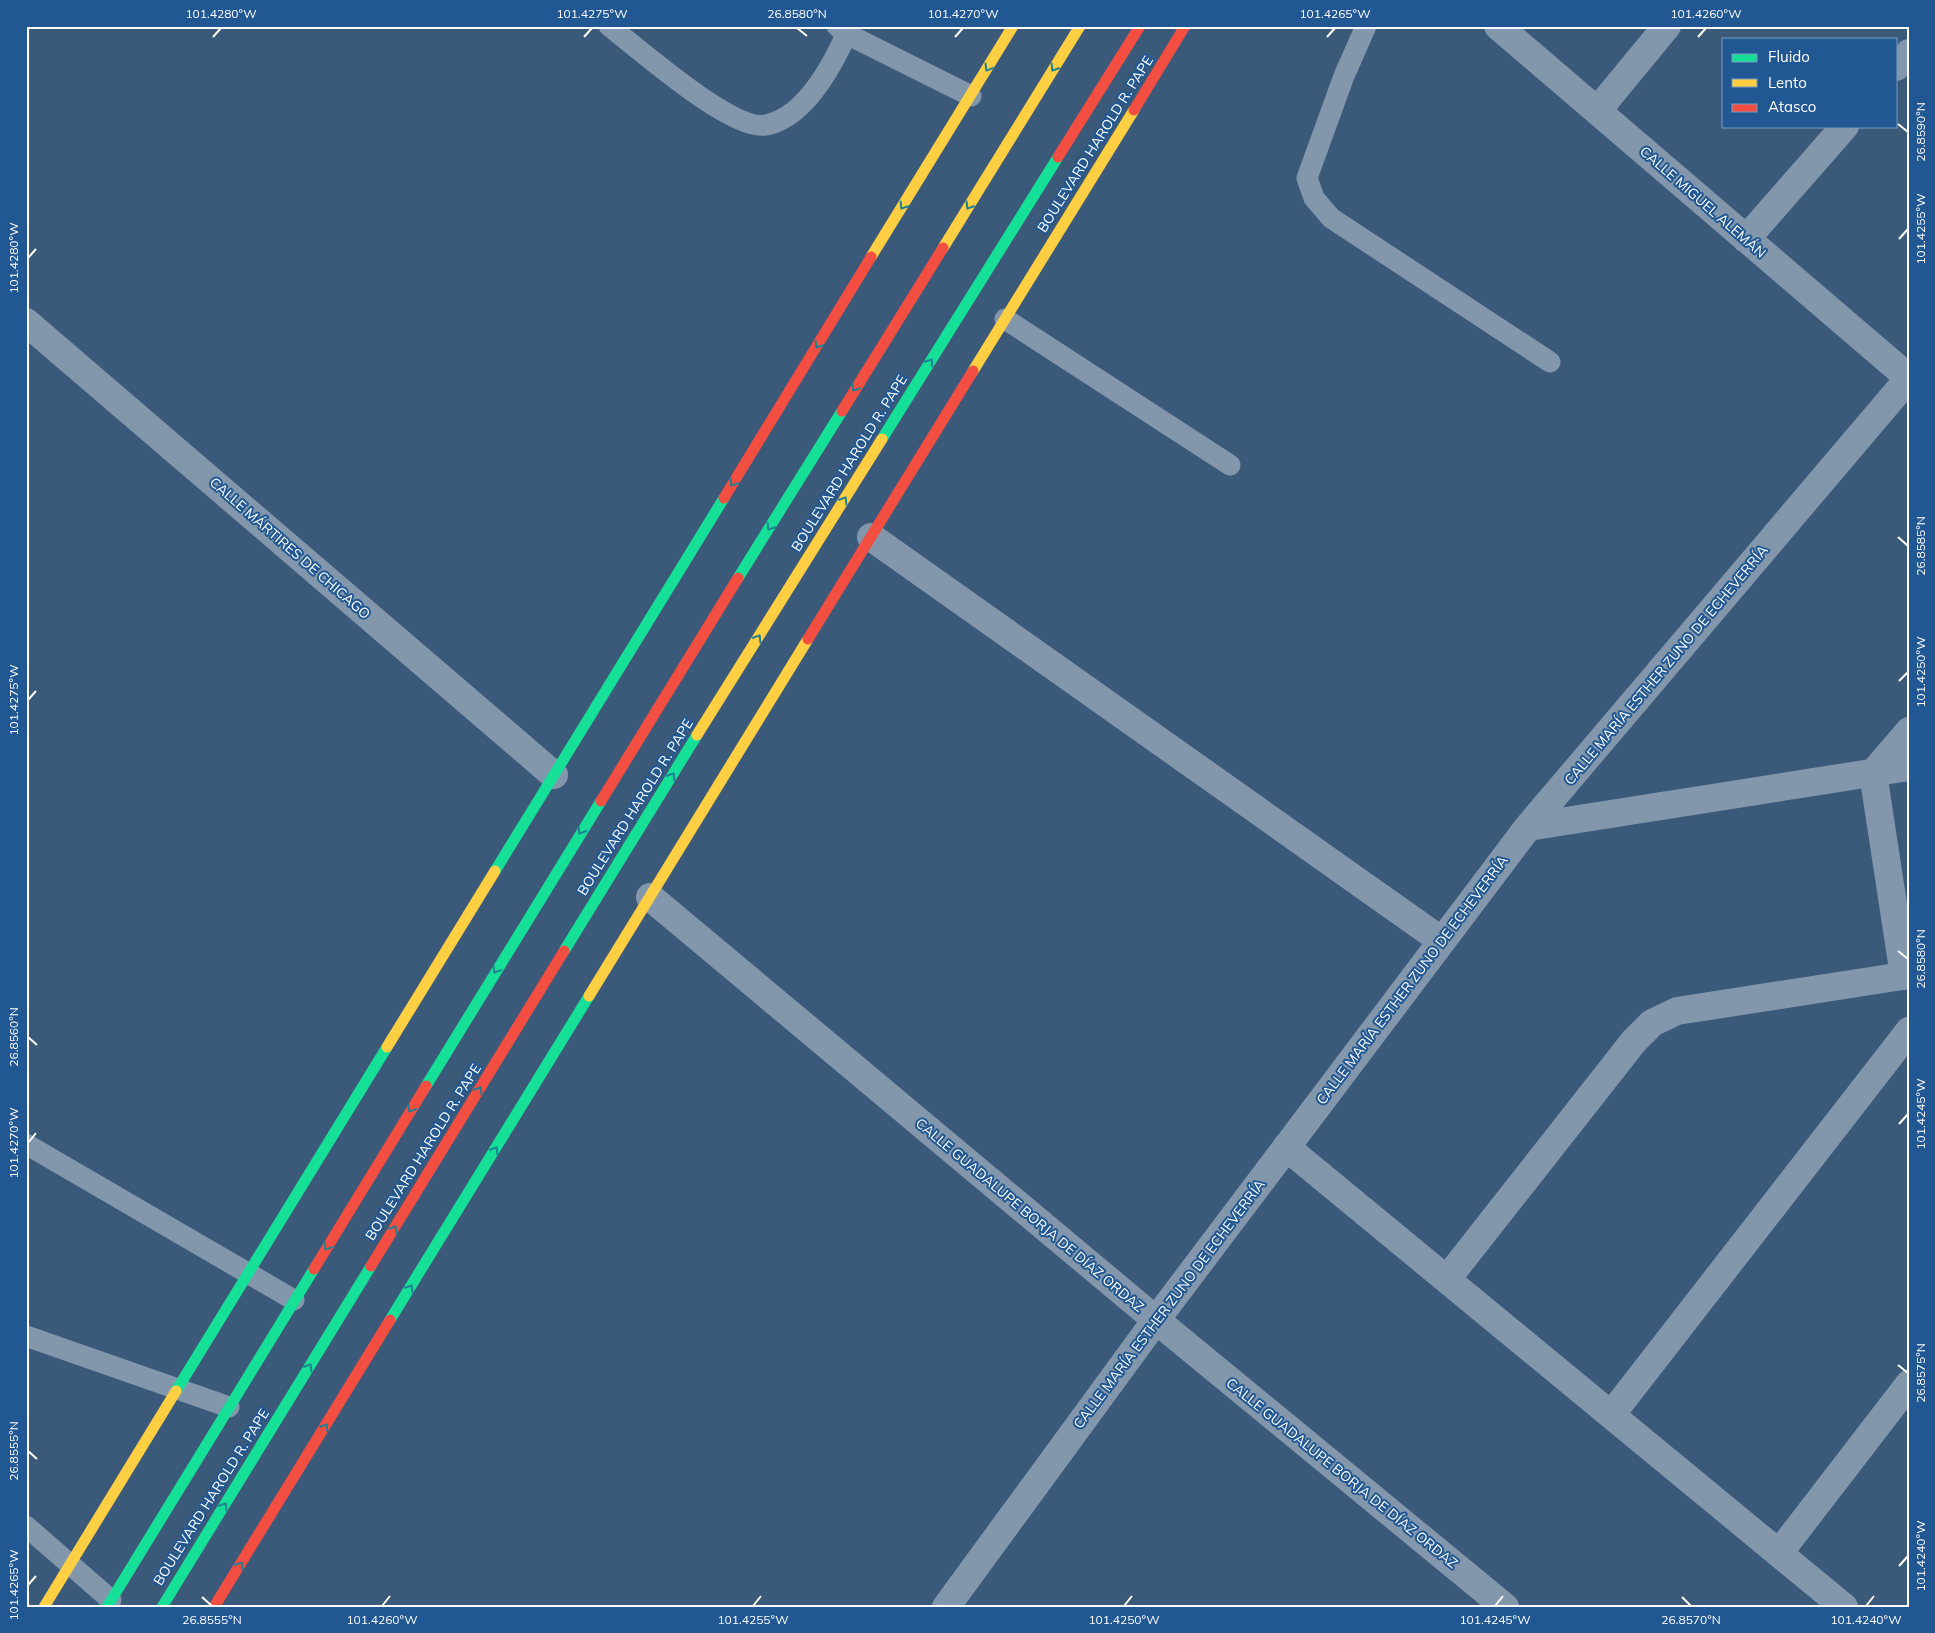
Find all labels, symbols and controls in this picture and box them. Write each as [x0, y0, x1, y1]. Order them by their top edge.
text: 101.4280°W [185, 6, 257, 21]
text: 101.4275°W [556, 6, 628, 21]
text: 26.8580°N [767, 6, 827, 21]
text: 101.4270°W [927, 6, 999, 21]
text: 101.4265°W [1299, 6, 1371, 21]
text: 101.4260°W [1670, 6, 1742, 21]
legend [1722, 38, 1898, 128]
text: Fluido [1768, 47, 1810, 66]
street label: BOULEVARD HAROLD R. PAPE [1033, 52, 1157, 236]
one-way arrow [984, 62, 994, 71]
one-way arrow [1051, 62, 1061, 71]
text: Lento [1768, 73, 1807, 92]
text: Atasco [1768, 97, 1816, 116]
text: 26.8590°N [1913, 102, 1928, 162]
street label: CALLE MIGUEL ALEMÁN [1636, 142, 1770, 262]
text: 101.4255°W [1913, 193, 1928, 265]
one-way arrow [965, 200, 975, 209]
one-way arrow [899, 201, 909, 210]
text: 101.4280°W [6, 222, 21, 294]
one-way arrow [814, 339, 824, 348]
one-way arrow [924, 359, 933, 368]
street label: BOULEVARD HAROLD R. PAPE [787, 371, 911, 555]
one-way arrow [852, 383, 862, 392]
street label: CALLE MÁRTIRES DE CHICAGO [206, 473, 374, 623]
one-way arrow [729, 478, 739, 487]
one-way arrow [838, 496, 847, 506]
text: 26.8585°N [1913, 516, 1928, 576]
one-way arrow [766, 521, 776, 530]
street label: CALLE MARÍA ESTHER ZUNO DE ECHEVERRÍA [1560, 541, 1772, 789]
one-way arrow [751, 634, 761, 643]
text: 101.4250°W [1913, 636, 1928, 708]
text: 101.4275°W [6, 664, 21, 736]
street label: BOULEVARD HAROLD R. PAPE [573, 715, 697, 899]
one-way arrow [665, 772, 675, 781]
one-way arrow [578, 826, 588, 835]
street label: CALLE MARÍA ESTHER ZUNO DE ECHEVERRÍA [1312, 851, 1512, 1108]
text: 26.8580°N [1913, 929, 1928, 989]
one-way arrow [493, 965, 503, 974]
text: 26.8560°N [6, 1007, 21, 1067]
street label: BOULEVARD HAROLD R. PAPE [361, 1060, 485, 1244]
text: 101.4245°W [1913, 1078, 1928, 1150]
one-way arrow [472, 1086, 482, 1095]
one-way arrow [408, 1103, 418, 1112]
text: 101.4270°W [6, 1107, 21, 1179]
street label: CALLE GUADALUPE BORJA DE DÍAZ ORDAZ [912, 1114, 1148, 1316]
one-way arrow [489, 1146, 498, 1155]
street label: CALLE MARÍA ESTHER ZUNO DE ECHEVERRÍA [1069, 1175, 1269, 1432]
one-way arrow [387, 1225, 397, 1234]
one-way arrow [323, 1242, 333, 1251]
one-way arrow [404, 1285, 413, 1294]
text: 26.8575°N [1913, 1343, 1928, 1403]
one-way arrow [302, 1363, 312, 1372]
street label: CALLE GUADALUPE BORJA DE DÍAZ ORDAZ [1223, 1374, 1461, 1572]
street label: BOULEVARD HAROLD R. PAPE [149, 1405, 273, 1589]
text: 26.8555°N [6, 1421, 21, 1481]
one-way arrow [318, 1423, 328, 1432]
one-way arrow [217, 1502, 227, 1511]
text: 101.4240°W [1913, 1520, 1928, 1592]
text: 101.4265°W [6, 1549, 21, 1621]
one-way arrow [233, 1562, 243, 1571]
text: 26.8555°N [182, 1612, 242, 1627]
text: 101.4260°W [346, 1612, 418, 1627]
text: 101.4255°W [717, 1612, 789, 1627]
text: 101.4250°W [1088, 1612, 1160, 1627]
text: 101.4245°W [1459, 1612, 1531, 1627]
text: 26.8570°N [1661, 1612, 1721, 1627]
text: 101.4240°W [1830, 1612, 1902, 1627]

